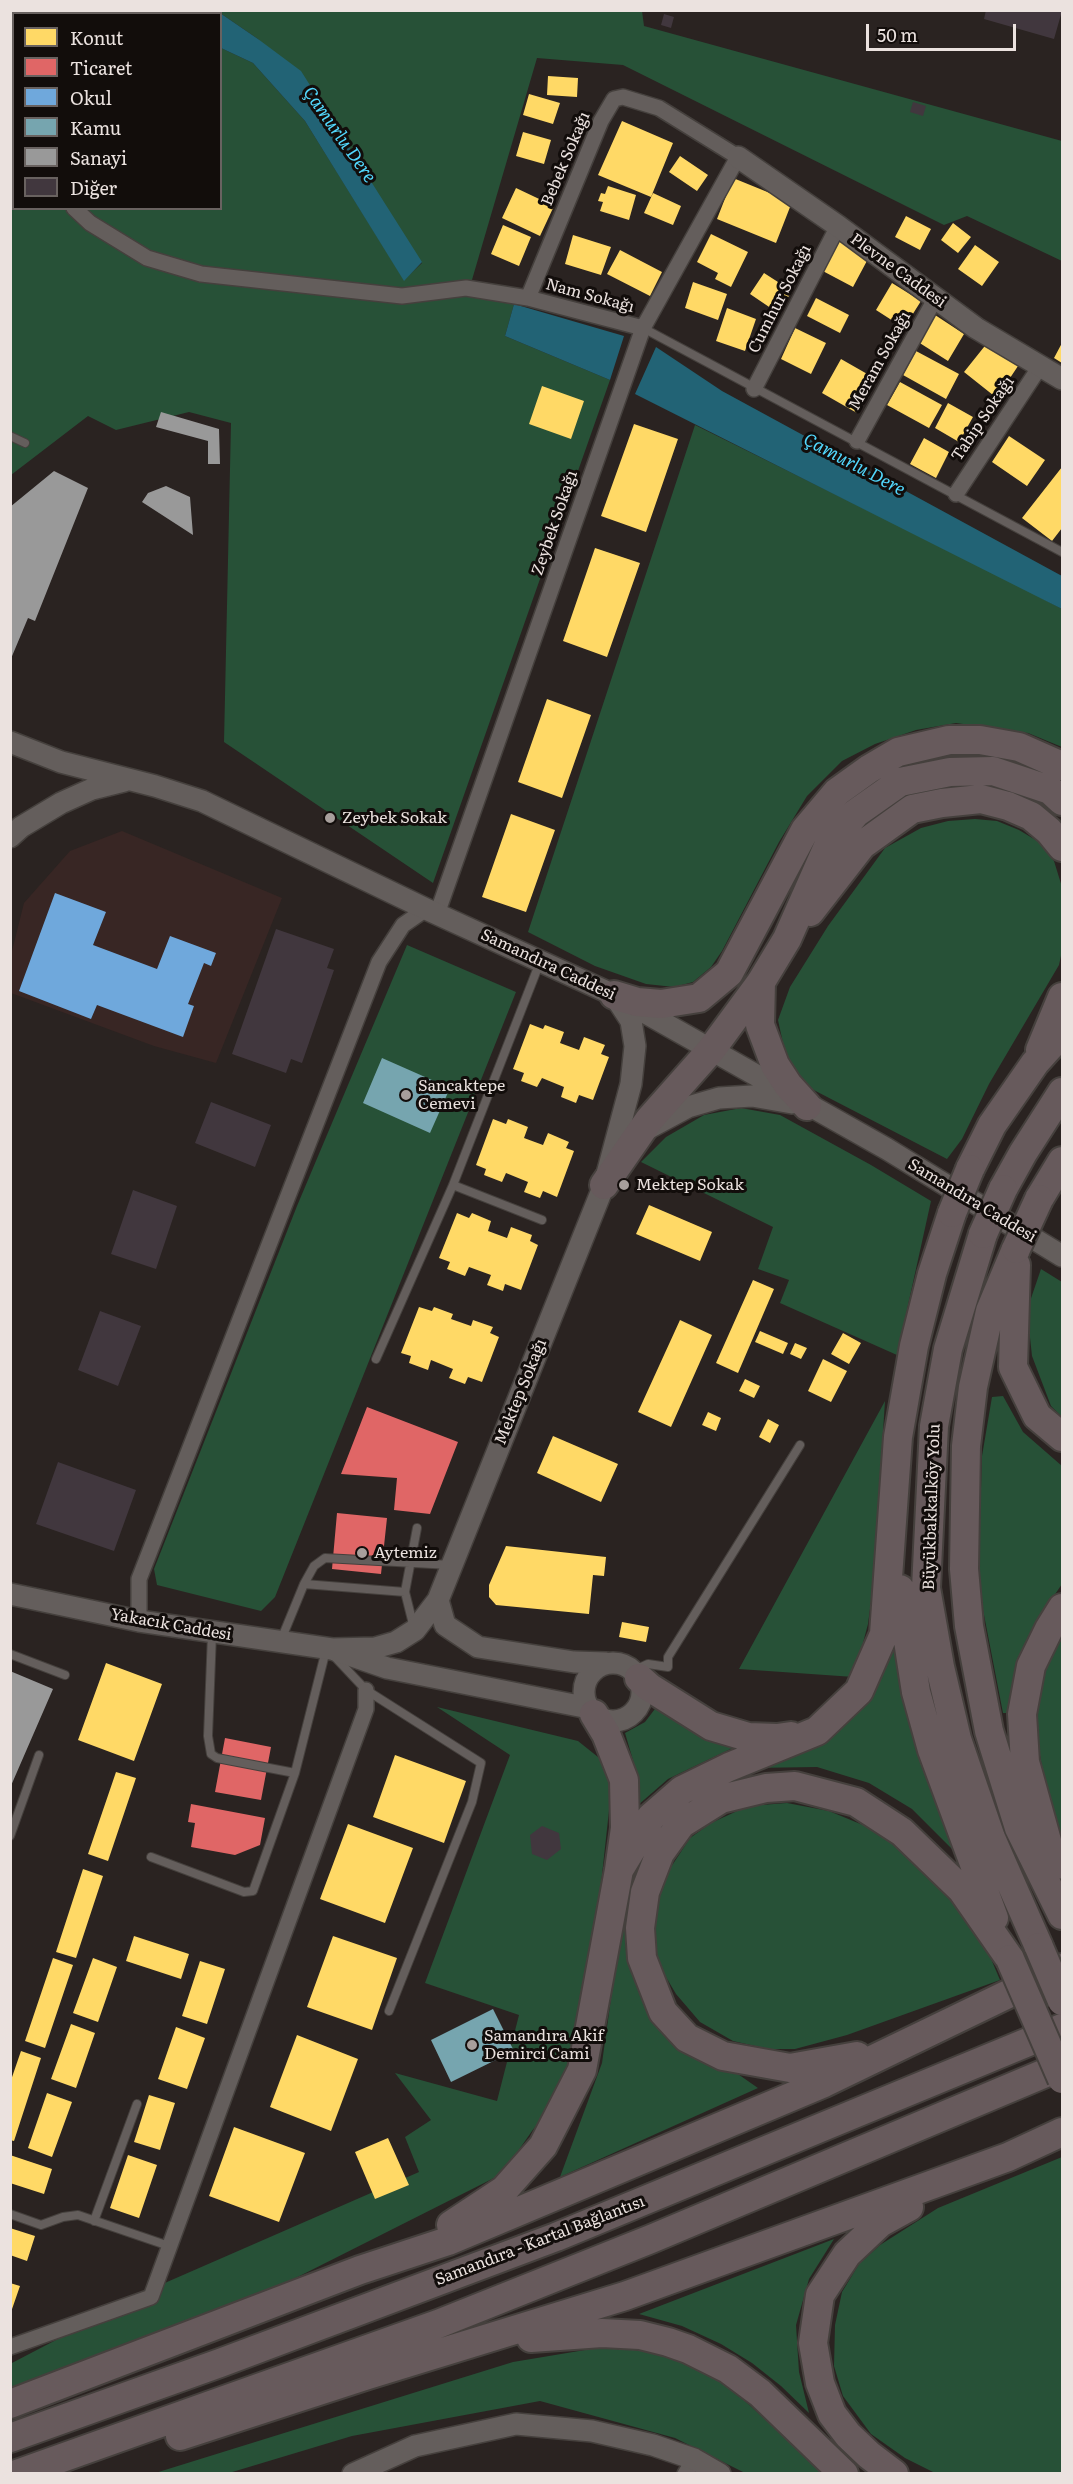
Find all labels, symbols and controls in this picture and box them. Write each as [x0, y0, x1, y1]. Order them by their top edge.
legend [12, 12, 222, 210]
scale bar [869, 12, 1019, 50]
text: 50 m [877, 21, 918, 48]
text: Konut [70, 24, 123, 51]
text: Ticaret [70, 54, 132, 81]
water label: Çamurlu Dere [298, 83, 380, 187]
text: Okul [70, 84, 112, 111]
street label: Bebek Sokağı [538, 109, 594, 209]
text: Kamu [70, 114, 121, 141]
text: Sanayi [70, 144, 127, 171]
text: Diğer [70, 174, 117, 201]
street label: Plevne Caddesi [846, 230, 950, 312]
street label: Cumhur Sokağı [744, 242, 816, 356]
street label: Nam Sokağı [544, 275, 636, 317]
street label: Meram Sokağı [845, 308, 915, 414]
street label: Tabip Sokağı [948, 373, 1018, 465]
water label: Çamurlu Dere [799, 429, 909, 501]
street label: Zeybek Sokağı [528, 468, 582, 578]
place label: Zeybek Sokak [342, 808, 447, 828]
marker: Zeybek Sokak [323, 811, 337, 825]
street label: Samandıra Caddesi [478, 925, 618, 1005]
place label: Sancaktepe Cemevi [418, 1076, 505, 1114]
marker: Sancaktepe Cemevi [399, 1088, 413, 1102]
street label: Samandıra Caddesi [904, 1155, 1040, 1247]
place label: Mektep Sokak [636, 1175, 744, 1195]
marker: Mektep Sokak [617, 1178, 631, 1192]
street label: Mektep Sokağı [491, 1336, 551, 1448]
street label: Büyükbakkalköy Yolu [919, 1423, 945, 1591]
place label: Aytemiz [374, 1543, 437, 1563]
marker: Aytemiz [355, 1546, 369, 1560]
street label: Yakacık Caddesi [109, 1605, 233, 1645]
place label: Samandıra Akif Demirci Cami [484, 2026, 604, 2064]
marker: Samandıra Akif Demirci Cami [465, 2038, 479, 2052]
street label: Samandıra - Kartal Bağlantısı [433, 2192, 647, 2290]

